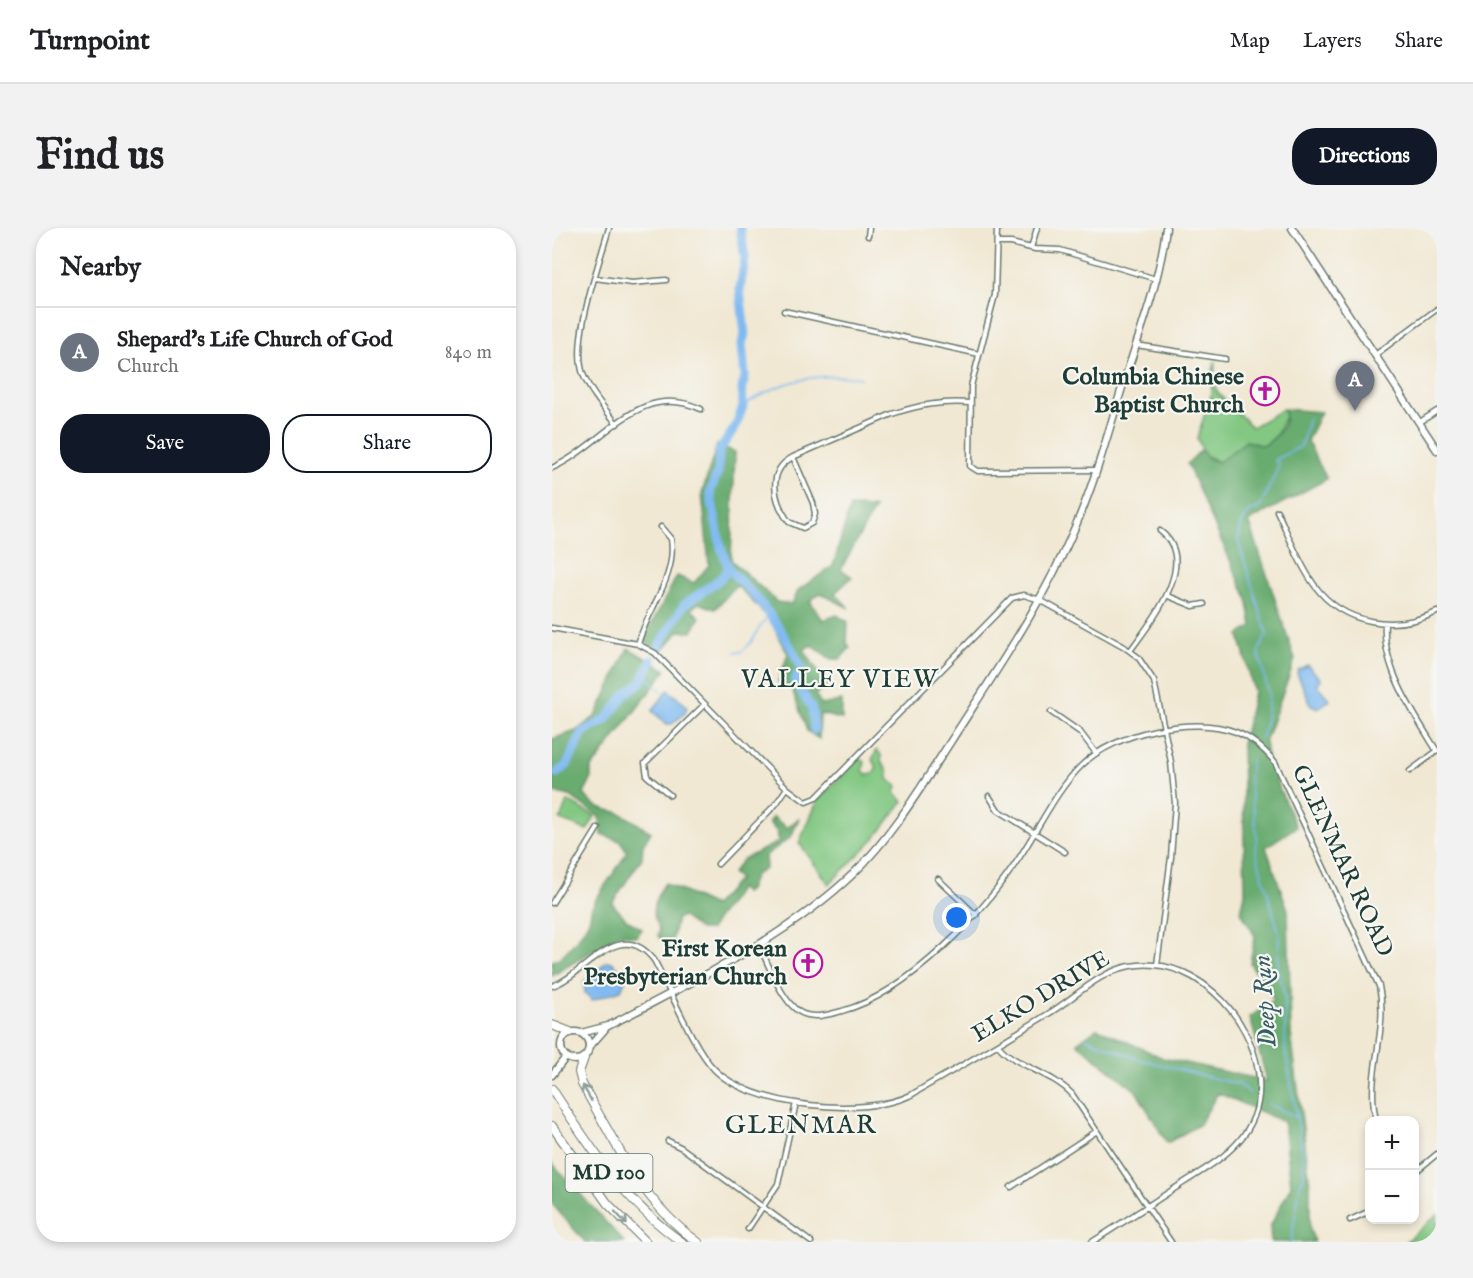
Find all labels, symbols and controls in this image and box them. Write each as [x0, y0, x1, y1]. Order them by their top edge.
text: Turnpoint [30, 24, 150, 59]
text: Map [1230, 28, 1270, 55]
text: Layers [1303, 28, 1362, 55]
text: Share [1395, 28, 1443, 55]
button: Directions [1292, 128, 1437, 185]
text: Find us [36, 130, 164, 183]
text: Nearby [60, 251, 141, 284]
text: Shepard's Life Church of God [117, 326, 392, 354]
text: A [73, 340, 86, 365]
text: 840 m [445, 340, 492, 365]
text: Church [117, 354, 179, 379]
place label: Columbia Chinese Baptist Church [1062, 362, 1244, 421]
pin: A [1336, 362, 1374, 411]
church icon: Columbia Chinese Baptist Church [1249, 375, 1281, 407]
button: Save [60, 414, 270, 473]
button: Share [282, 414, 492, 473]
district label: VALLEY VIEW [740, 663, 939, 696]
street label: GLENMAR ROAD [1284, 760, 1400, 962]
your location [942, 903, 971, 932]
place label: First Korean Presbyterian Church [583, 934, 787, 993]
street label: ELKO DRIVE [966, 944, 1116, 1050]
church icon: First Korean Presbyterian Church [792, 947, 824, 979]
water label: Deep Run [1245, 954, 1285, 1048]
one-way arrow [581, 1085, 593, 1102]
district label: GLENMAR [725, 1109, 877, 1142]
map controls [1365, 1116, 1419, 1224]
button: + [1365, 1116, 1419, 1170]
road number: MD 100 [566, 1154, 652, 1192]
button: − [1365, 1170, 1419, 1224]
one-way arrow [614, 1210, 628, 1225]

